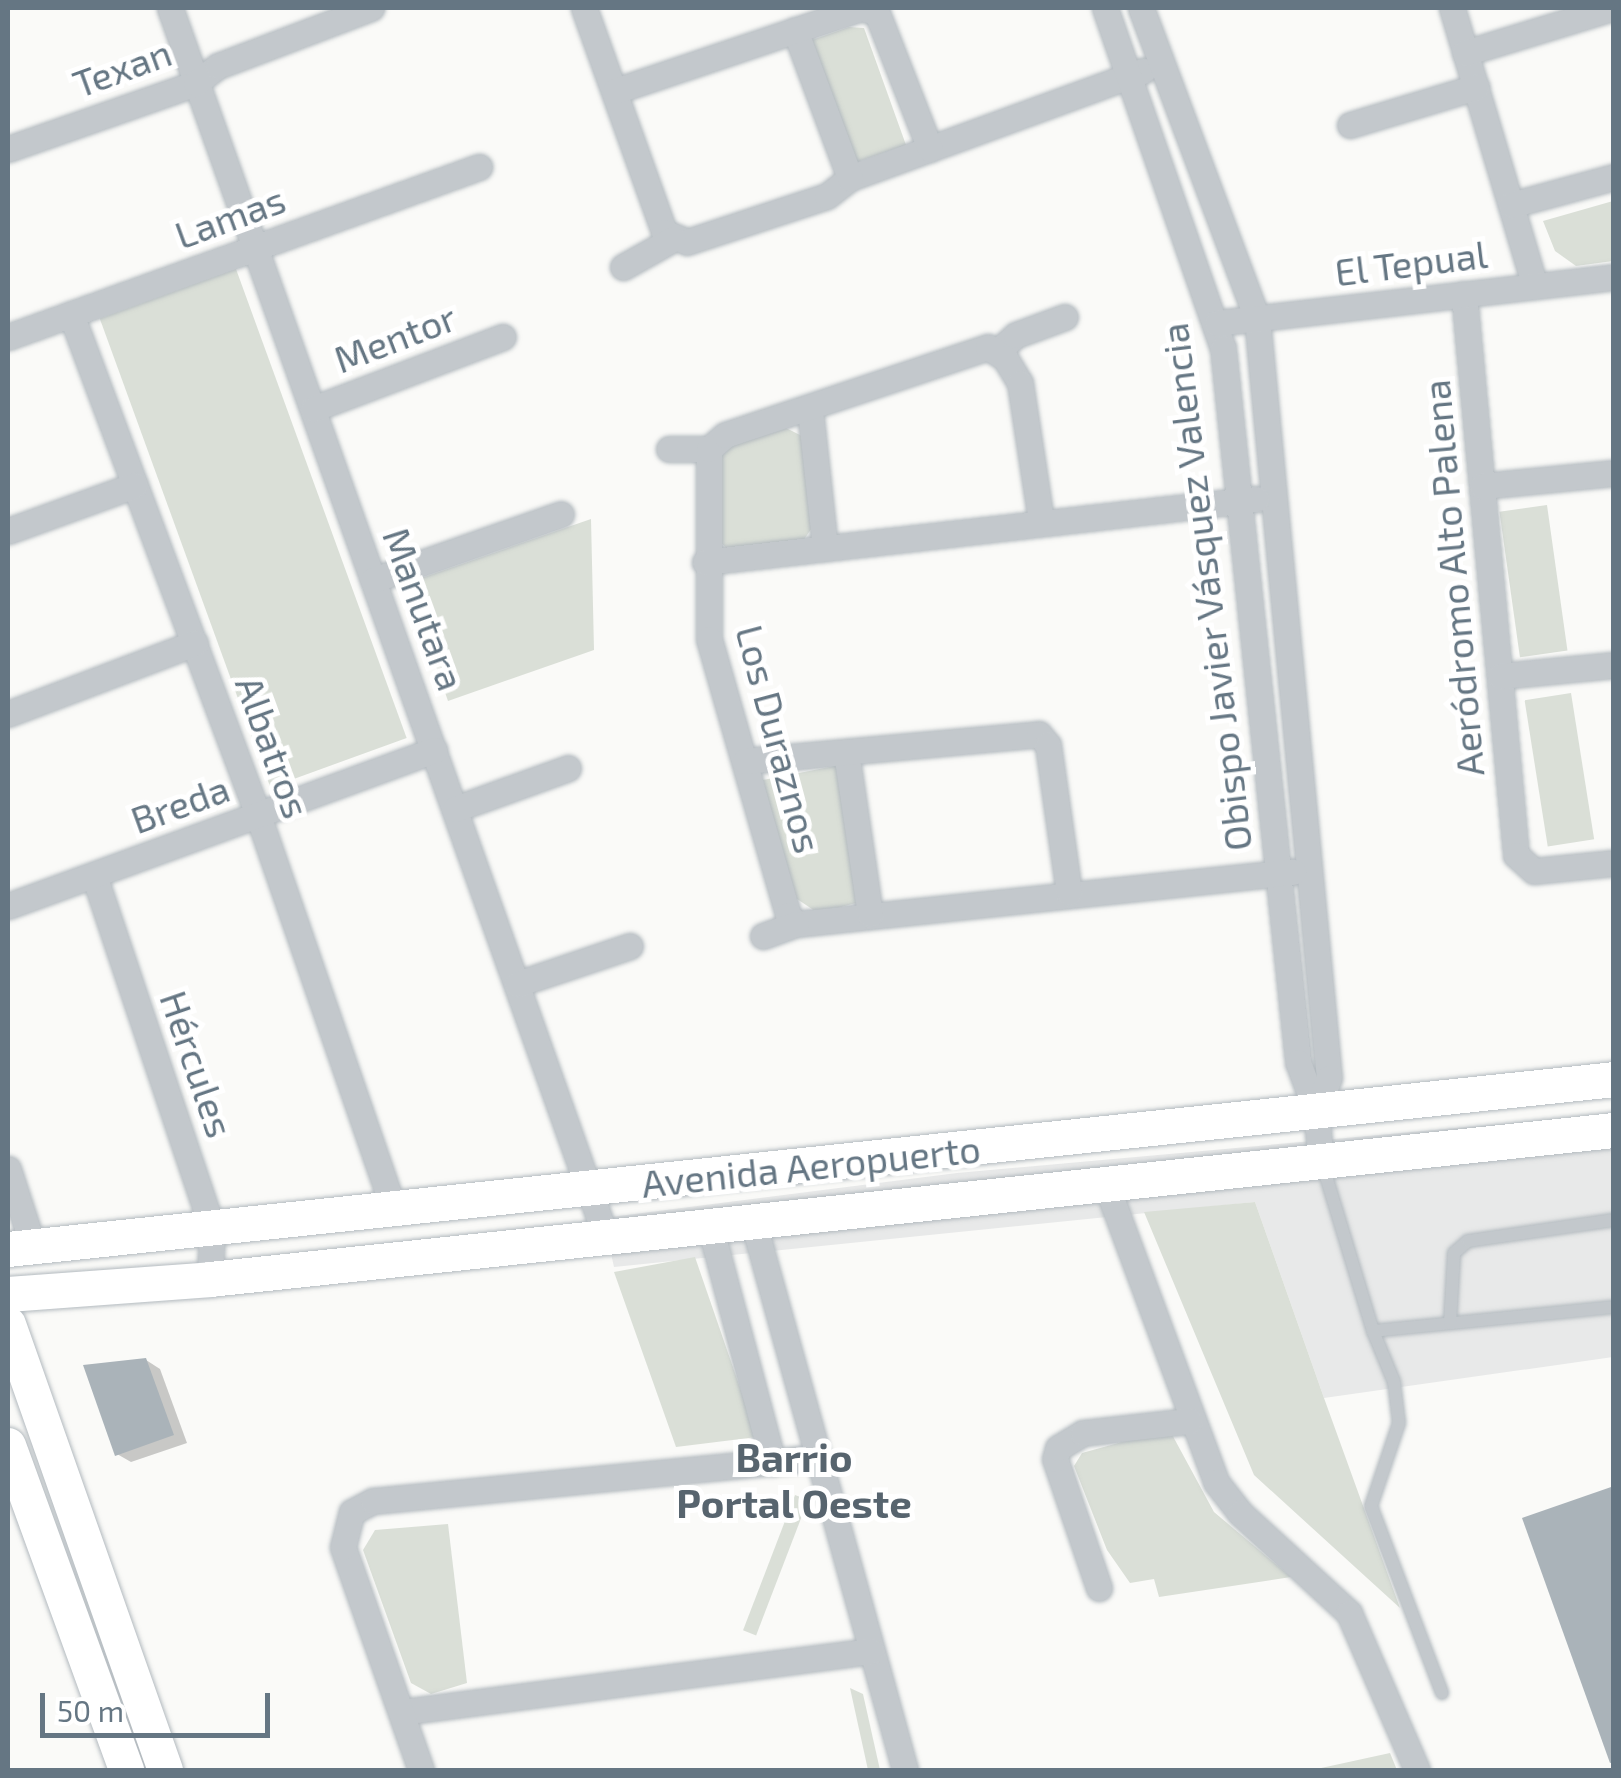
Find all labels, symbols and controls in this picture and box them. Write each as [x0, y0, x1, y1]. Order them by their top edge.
street label: Texan [67, 29, 177, 107]
street label: Lamas [169, 176, 291, 258]
street label: El Tepual [1331, 231, 1491, 295]
street label: Mentor [327, 294, 463, 382]
street label: Obispo Javier Vásquez Valencia [1151, 319, 1261, 855]
street label: Aeródromo Alto Palena [1413, 377, 1493, 779]
street label: Manutara [374, 522, 474, 696]
street label: Los Duraznos [727, 620, 831, 858]
street label: Albatros [226, 670, 320, 824]
street label: Breda [125, 765, 235, 843]
street label: Hércules [151, 985, 243, 1143]
street label: Avenida Aeropuerto [639, 1125, 983, 1207]
district label: Barrio Portal Oeste [676, 1432, 912, 1526]
scale bar [45, 1673, 275, 1735]
text: 50 m [57, 1692, 124, 1728]

